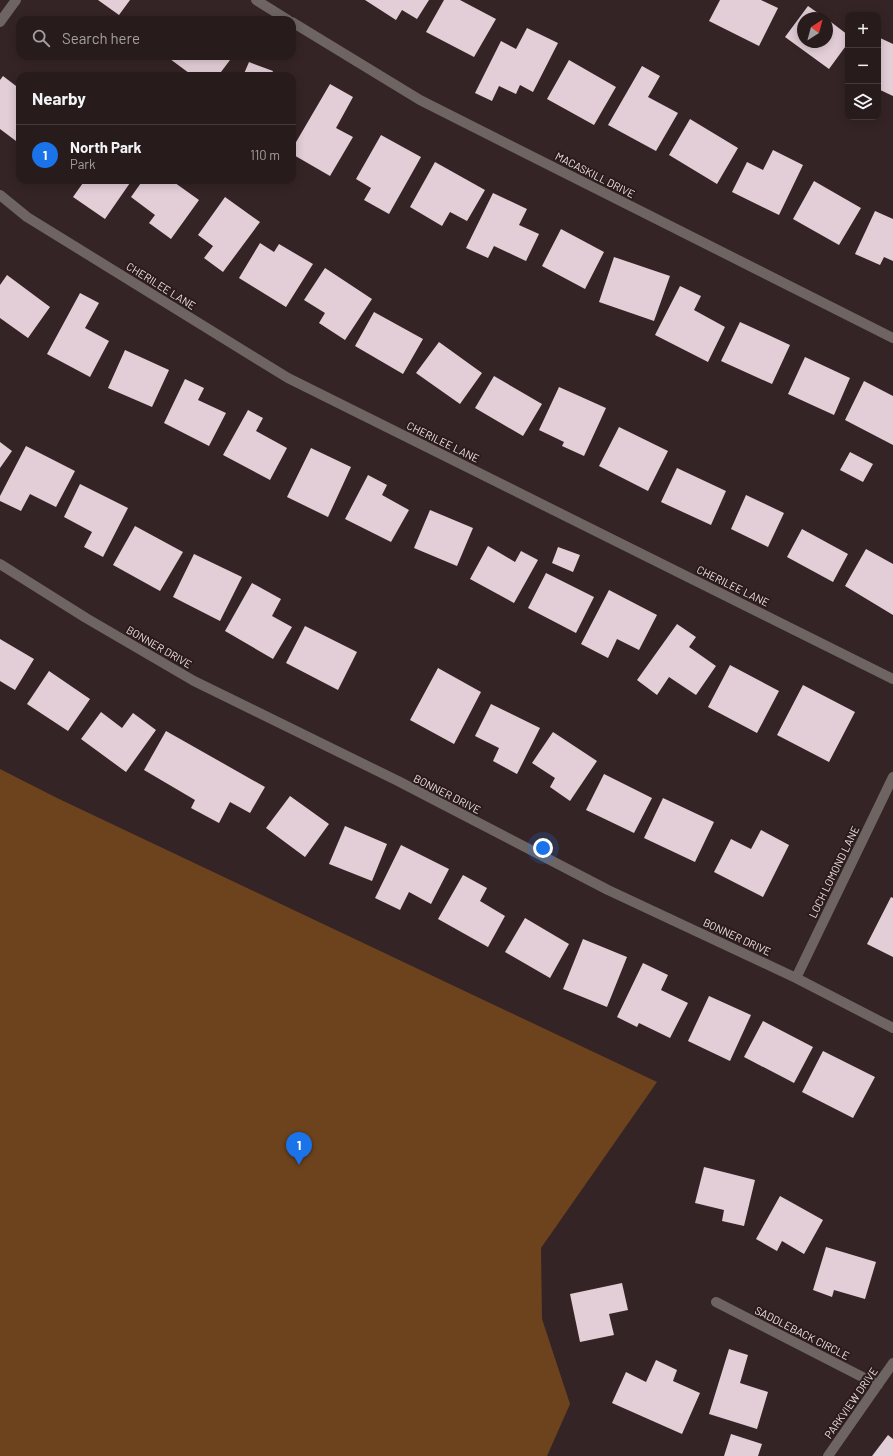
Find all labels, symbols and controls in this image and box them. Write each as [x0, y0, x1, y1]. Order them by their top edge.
north arrow [797, 12, 833, 48]
map controls [845, 12, 881, 120]
button: + [845, 12, 881, 48]
search box [16, 16, 296, 60]
icon: search [30, 27, 52, 49]
text: Search here [62, 29, 140, 47]
button: − [845, 48, 881, 84]
button: layers [845, 84, 881, 120]
text: Nearby [32, 88, 86, 108]
text: North Park [70, 138, 142, 156]
text: 1 [43, 147, 47, 163]
text: 110 m [250, 147, 280, 163]
street label: MACASKILL DRIVE [553, 149, 637, 200]
text: Park [70, 156, 96, 172]
street label: CHERILEE LANE [124, 259, 199, 312]
street label: CHERILEE LANE [405, 418, 482, 465]
street label: CHERILEE LANE [695, 562, 772, 609]
street label: BONNER DRIVE [124, 623, 195, 671]
street label: BONNER DRIVE [412, 771, 483, 816]
street label: LOCH LOMOND LANE [806, 823, 862, 920]
your location [533, 838, 553, 858]
street label: BONNER DRIVE [701, 915, 773, 958]
pin: 1 [286, 1132, 312, 1165]
street label: SADDLEBACK CIRCLE [753, 1303, 852, 1362]
street label: PARKVIEW DRIVE [821, 1364, 880, 1441]

